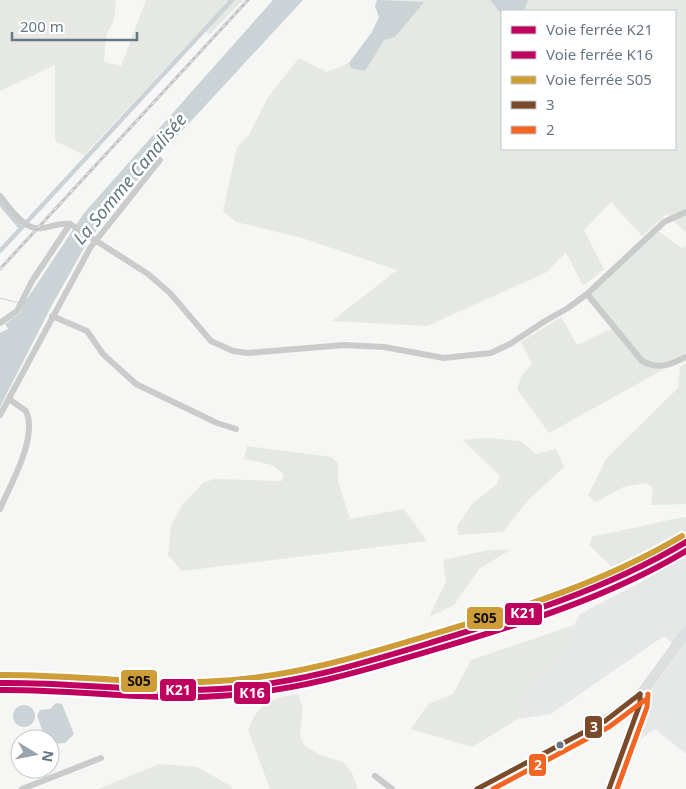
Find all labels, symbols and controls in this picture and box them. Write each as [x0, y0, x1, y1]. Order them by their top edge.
scale bar [12, 10, 138, 42]
legend [501, 10, 676, 150]
text: 200 m [20, 16, 64, 36]
text: Voie ferrée K21 [546, 19, 653, 39]
text: Voie ferrée K16 [546, 44, 653, 64]
text: Voie ferrée S05 [546, 69, 652, 89]
text: 3 [546, 94, 555, 114]
water label: La Somme Canalisée [67, 108, 191, 249]
text: 2 [546, 119, 555, 139]
line badge: K21 [504, 602, 543, 626]
text: K21 [510, 603, 536, 622]
line badge: S05 [466, 606, 504, 630]
text: S05 [473, 608, 497, 627]
line badge: S05 [120, 669, 158, 693]
text: S05 [127, 671, 151, 690]
line badge: K21 [159, 678, 197, 702]
text: K21 [165, 680, 191, 699]
line badge: K16 [233, 681, 271, 705]
text: K16 [239, 683, 265, 702]
line badge: 3 [584, 715, 603, 739]
text: 3 [590, 717, 598, 736]
north arrow [10, 729, 60, 779]
unlabelled marker [555, 740, 565, 750]
text: N [38, 749, 59, 764]
line badge: 2 [528, 753, 547, 777]
text: 2 [534, 755, 542, 774]

